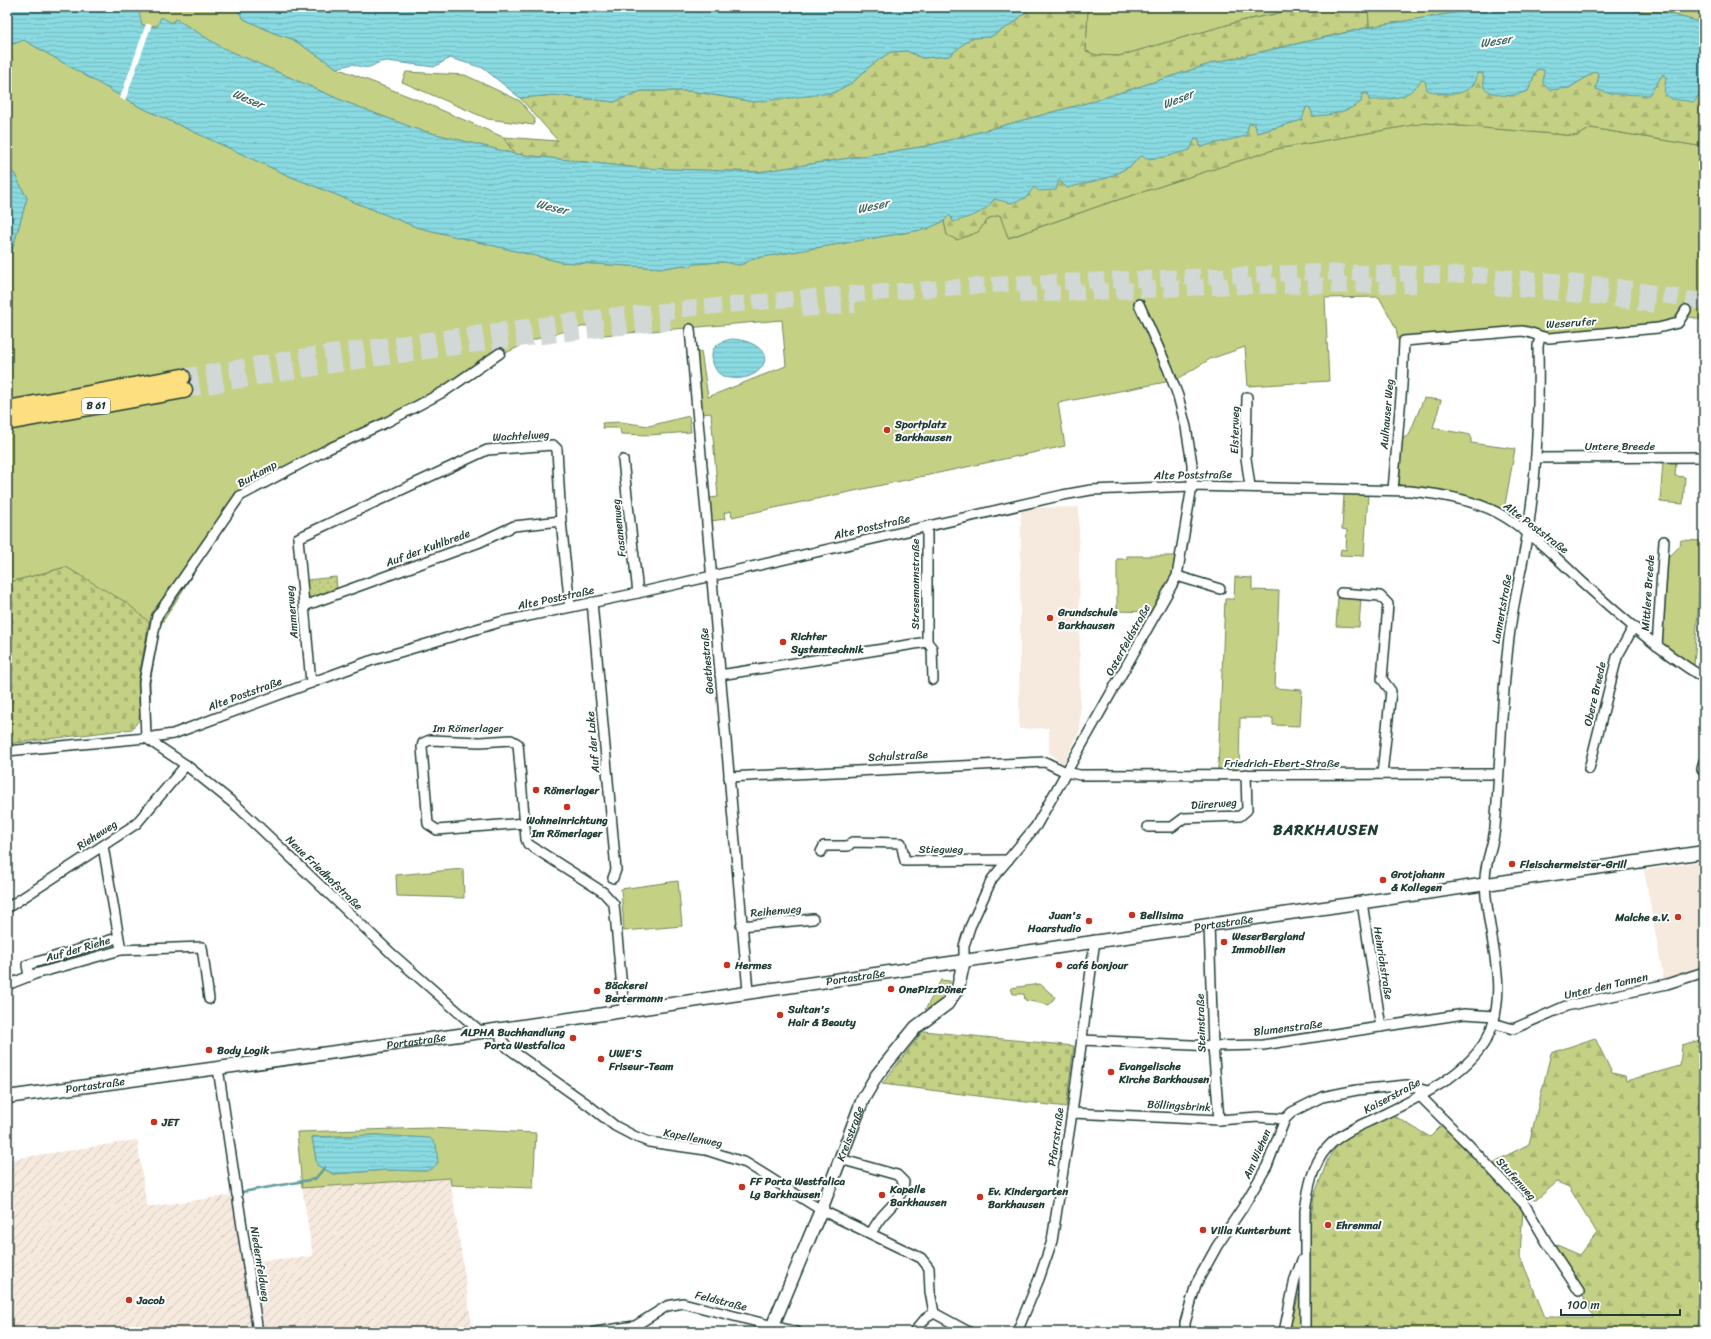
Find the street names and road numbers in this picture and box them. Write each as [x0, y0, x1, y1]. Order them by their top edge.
street label: Weserufer [1545, 312, 1598, 334]
street label: Aulhauser Weg [1374, 378, 1400, 451]
road number: B 61 [82, 398, 110, 414]
street label: Elsterweg [1225, 406, 1245, 454]
street label: Wachtelweg [492, 425, 550, 447]
street label: Untere Breede [1585, 437, 1656, 456]
street label: Burkamp [234, 455, 281, 493]
street label: Alte Poststraße [1153, 465, 1233, 485]
street label: Alte Poststraße [1498, 496, 1573, 559]
street label: Fasanenweg [606, 498, 631, 558]
street label: Alte Poststraße [831, 509, 912, 545]
street label: Auf der Kuhlbrede [382, 524, 473, 572]
street label: Stresemannstraße [906, 538, 925, 630]
street label: Mittlere Breede [1636, 554, 1660, 632]
street label: Lannertstraße [1487, 572, 1518, 645]
street label: Alte Poststraße [515, 581, 596, 616]
street label: Ammerweg [280, 584, 304, 640]
street label: Osterfeldstraße [1100, 600, 1156, 679]
street label: Goethestraße [695, 627, 719, 695]
street label: Obere Breede [1578, 660, 1612, 728]
street label: Alte Poststraße [204, 672, 285, 717]
street label: Auf der Lake [581, 710, 605, 775]
street label: Im Römerlager [432, 719, 504, 738]
street label: Schulstraße [868, 745, 929, 767]
street label: Friedrich-Ebert-Straße [1224, 754, 1340, 773]
street label: Dürerweg [1190, 793, 1238, 815]
street label: Rieheweg [73, 814, 122, 855]
street label: Neue Friedhofstraße [281, 831, 367, 915]
street label: Stiegweg [919, 840, 964, 859]
street label: Reihenweg [750, 899, 803, 923]
street label: Portastraße [1193, 909, 1255, 936]
street label: Heinrichstraße [1368, 925, 1398, 1001]
street label: Auf der Riehe [42, 931, 113, 968]
street label: Portastraße [825, 963, 887, 991]
street label: Unter den Tannen [1562, 967, 1650, 1005]
street label: Steinstraße [1190, 993, 1212, 1053]
street label: Blumenstraße [1252, 1014, 1324, 1042]
street label: Portastraße [385, 1027, 447, 1054]
street label: Portastraße [64, 1071, 126, 1098]
street label: Kaiserstraße [1360, 1073, 1424, 1119]
street label: Böllingsbrink [1147, 1095, 1211, 1117]
street label: Kreisstraße [831, 1103, 869, 1164]
street label: Pfarrstraße [1042, 1106, 1070, 1167]
street label: Kapellenweg [662, 1123, 725, 1153]
street label: Am Wiehen [1237, 1126, 1276, 1183]
street label: Stufenweg [1491, 1153, 1541, 1205]
street label: Niedernfeldweg [245, 1225, 275, 1304]
street label: Feldstraße [693, 1285, 750, 1317]

